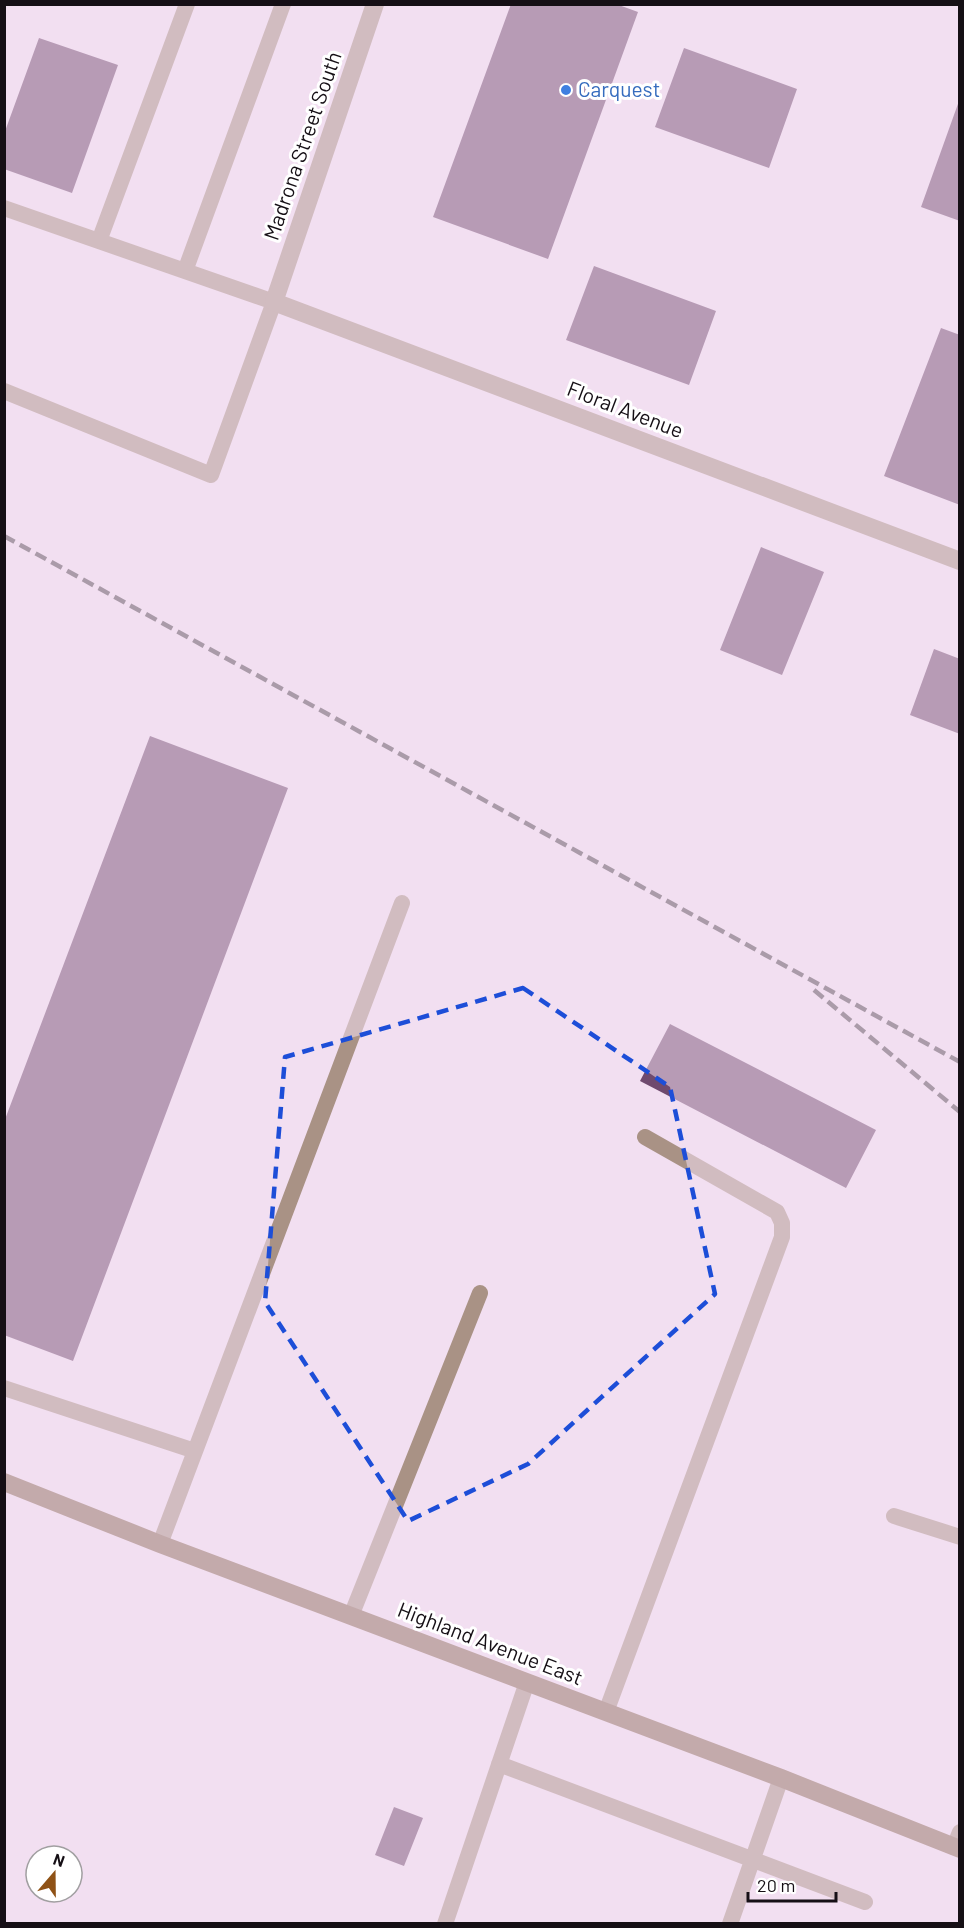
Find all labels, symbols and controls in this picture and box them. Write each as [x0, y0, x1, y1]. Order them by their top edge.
street label: Madrona Street South [258, 48, 346, 243]
place label: Carquest [578, 76, 660, 101]
marker: Carquest [559, 83, 573, 97]
street label: Floral Avenue [564, 375, 687, 442]
street label: Highland Avenue East [395, 1596, 587, 1689]
north arrow [24, 1844, 84, 1904]
text: N [51, 1849, 68, 1870]
scale bar [748, 1865, 836, 1903]
text: 20 m [757, 1874, 795, 1896]

